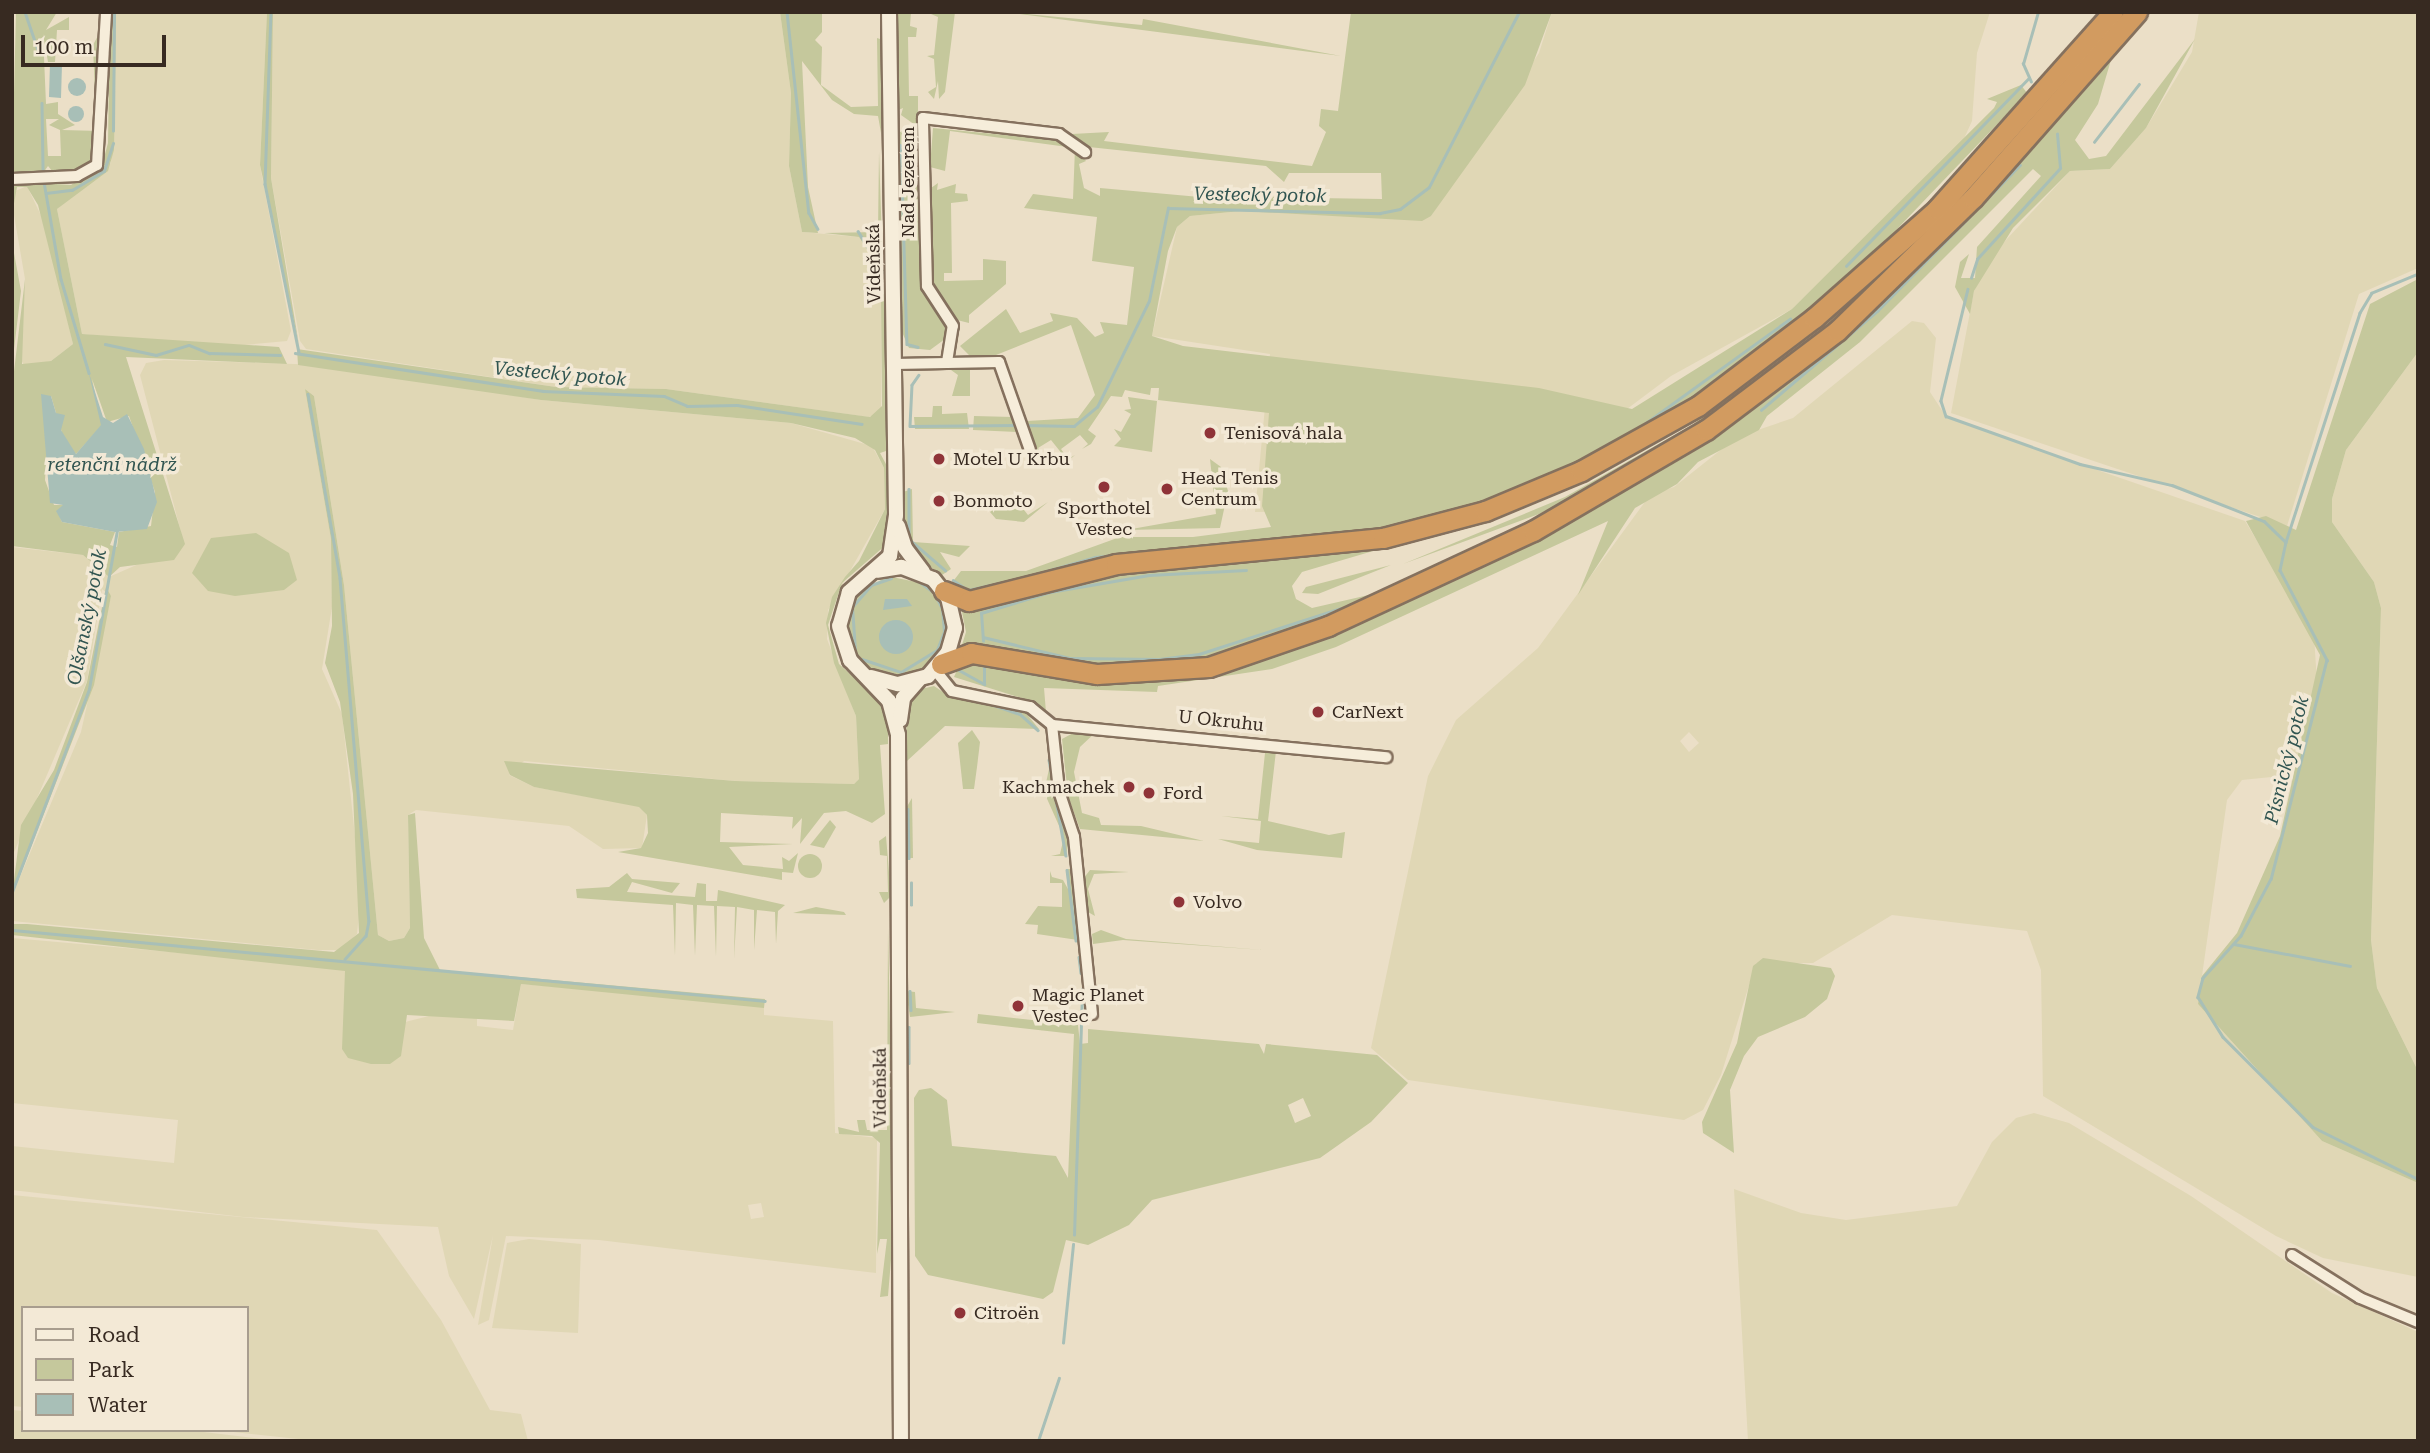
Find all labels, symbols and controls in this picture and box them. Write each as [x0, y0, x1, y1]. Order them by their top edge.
scale bar [24, 21, 170, 65]
text: 100 m [34, 35, 94, 59]
street label: Nad Jezerem [897, 126, 919, 238]
water label: Vestecký potok [1193, 182, 1327, 208]
street label: Vídeňská [862, 224, 886, 304]
water label: Vestecký potok [493, 357, 627, 391]
place label: Tenisová hala [1224, 422, 1342, 444]
marker: Tenisová hala [1202, 425, 1218, 441]
place label: Motel U Krbu [953, 448, 1070, 470]
marker: Motel U Krbu [931, 451, 947, 467]
water label: retenční nádrž [47, 454, 177, 476]
place label: Head Tenis Centrum [1181, 468, 1278, 510]
marker: Sporthotel Vestec [1096, 479, 1112, 495]
marker: Head Tenis Centrum [1159, 481, 1175, 497]
place label: Bonmoto [953, 490, 1033, 512]
marker: Bonmoto [931, 493, 947, 509]
place label: Sporthotel Vestec [1058, 498, 1150, 540]
water label: Olšanský potok [63, 547, 111, 687]
water label: Písnický potok [2260, 694, 2314, 826]
place label: CarNext [1332, 701, 1404, 723]
marker: CarNext [1310, 704, 1326, 720]
street label: U Okruhu [1177, 706, 1265, 736]
place label: Kachmachek [1002, 776, 1115, 798]
marker: Kachmachek [1121, 779, 1137, 795]
place label: Ford [1163, 782, 1203, 804]
marker: Ford [1141, 785, 1157, 801]
place label: Volvo [1193, 891, 1242, 913]
marker: Volvo [1171, 894, 1187, 910]
place label: Magic Planet Vestec [1032, 985, 1144, 1028]
marker: Magic Planet Vestec [1010, 998, 1026, 1014]
street label: Vídeňská [869, 1048, 891, 1128]
place label: Citroën [974, 1302, 1039, 1324]
marker: Citroën [952, 1305, 968, 1321]
legend [21, 1306, 248, 1432]
text: Road [88, 1323, 140, 1347]
text: Park [88, 1358, 134, 1382]
text: Water [88, 1393, 147, 1417]

